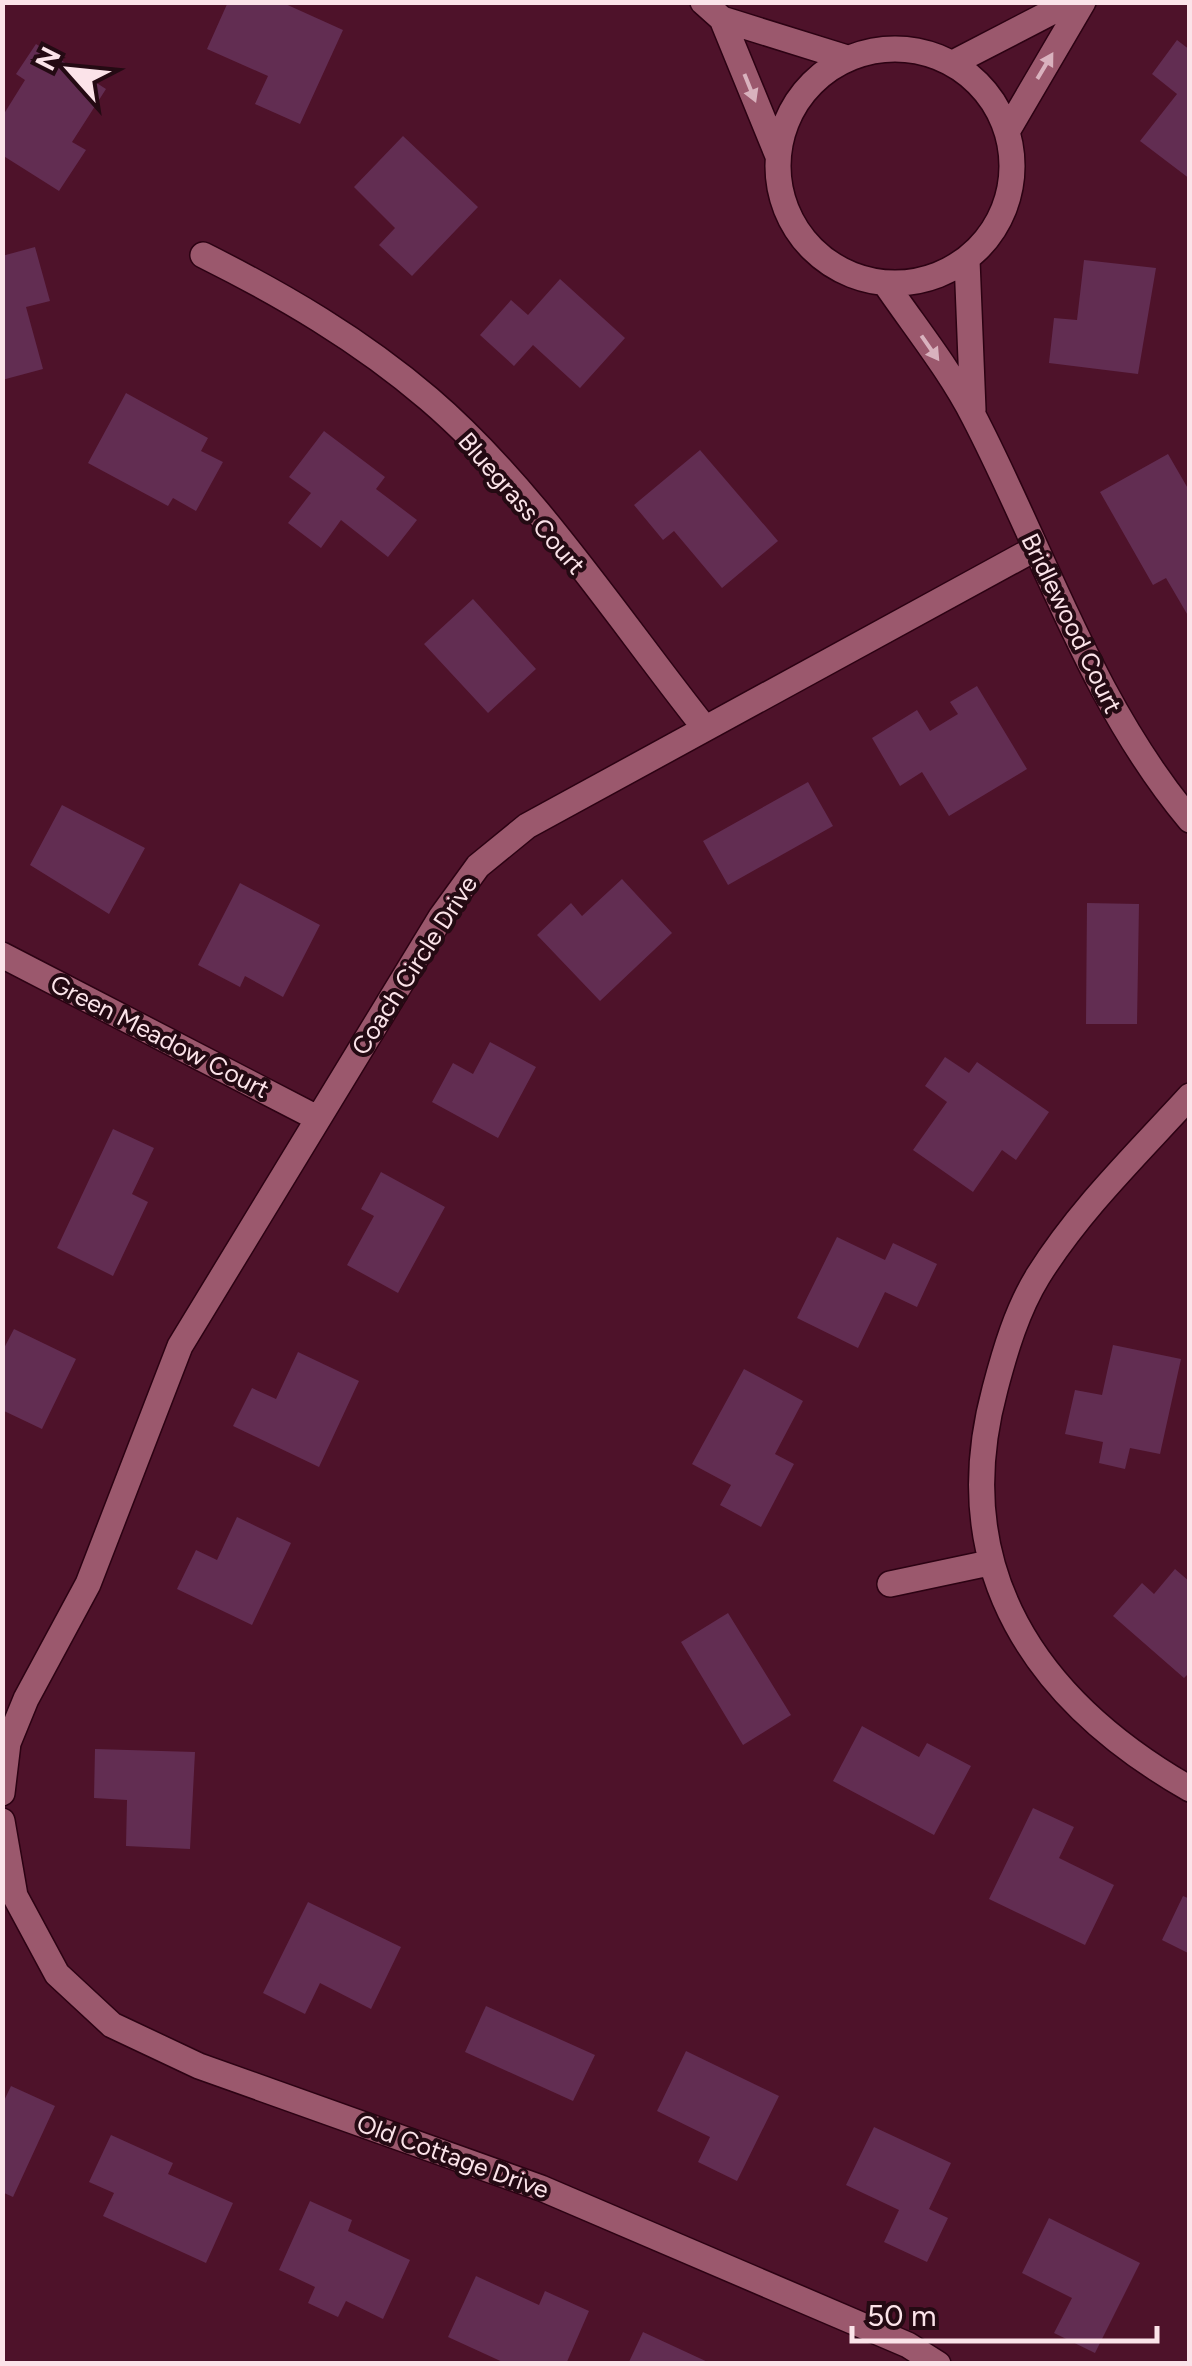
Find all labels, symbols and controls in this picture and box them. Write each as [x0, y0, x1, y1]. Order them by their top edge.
north arrow [20, 20, 120, 120]
text: N [28, 41, 68, 76]
one-way arrow [1036, 52, 1053, 80]
one-way arrow [743, 73, 759, 103]
one-way arrow [920, 335, 939, 362]
street label: Bluegrass Court [452, 426, 592, 580]
street label: Bridlewood Court [1015, 528, 1129, 718]
street label: Coach Circle Drive [345, 870, 483, 1060]
street label: Green Meadow Court [46, 968, 274, 1104]
street label: Old Cottage Drive [353, 2107, 553, 2205]
scale bar [852, 2281, 1157, 2343]
text: 50 m [867, 2297, 936, 2334]

